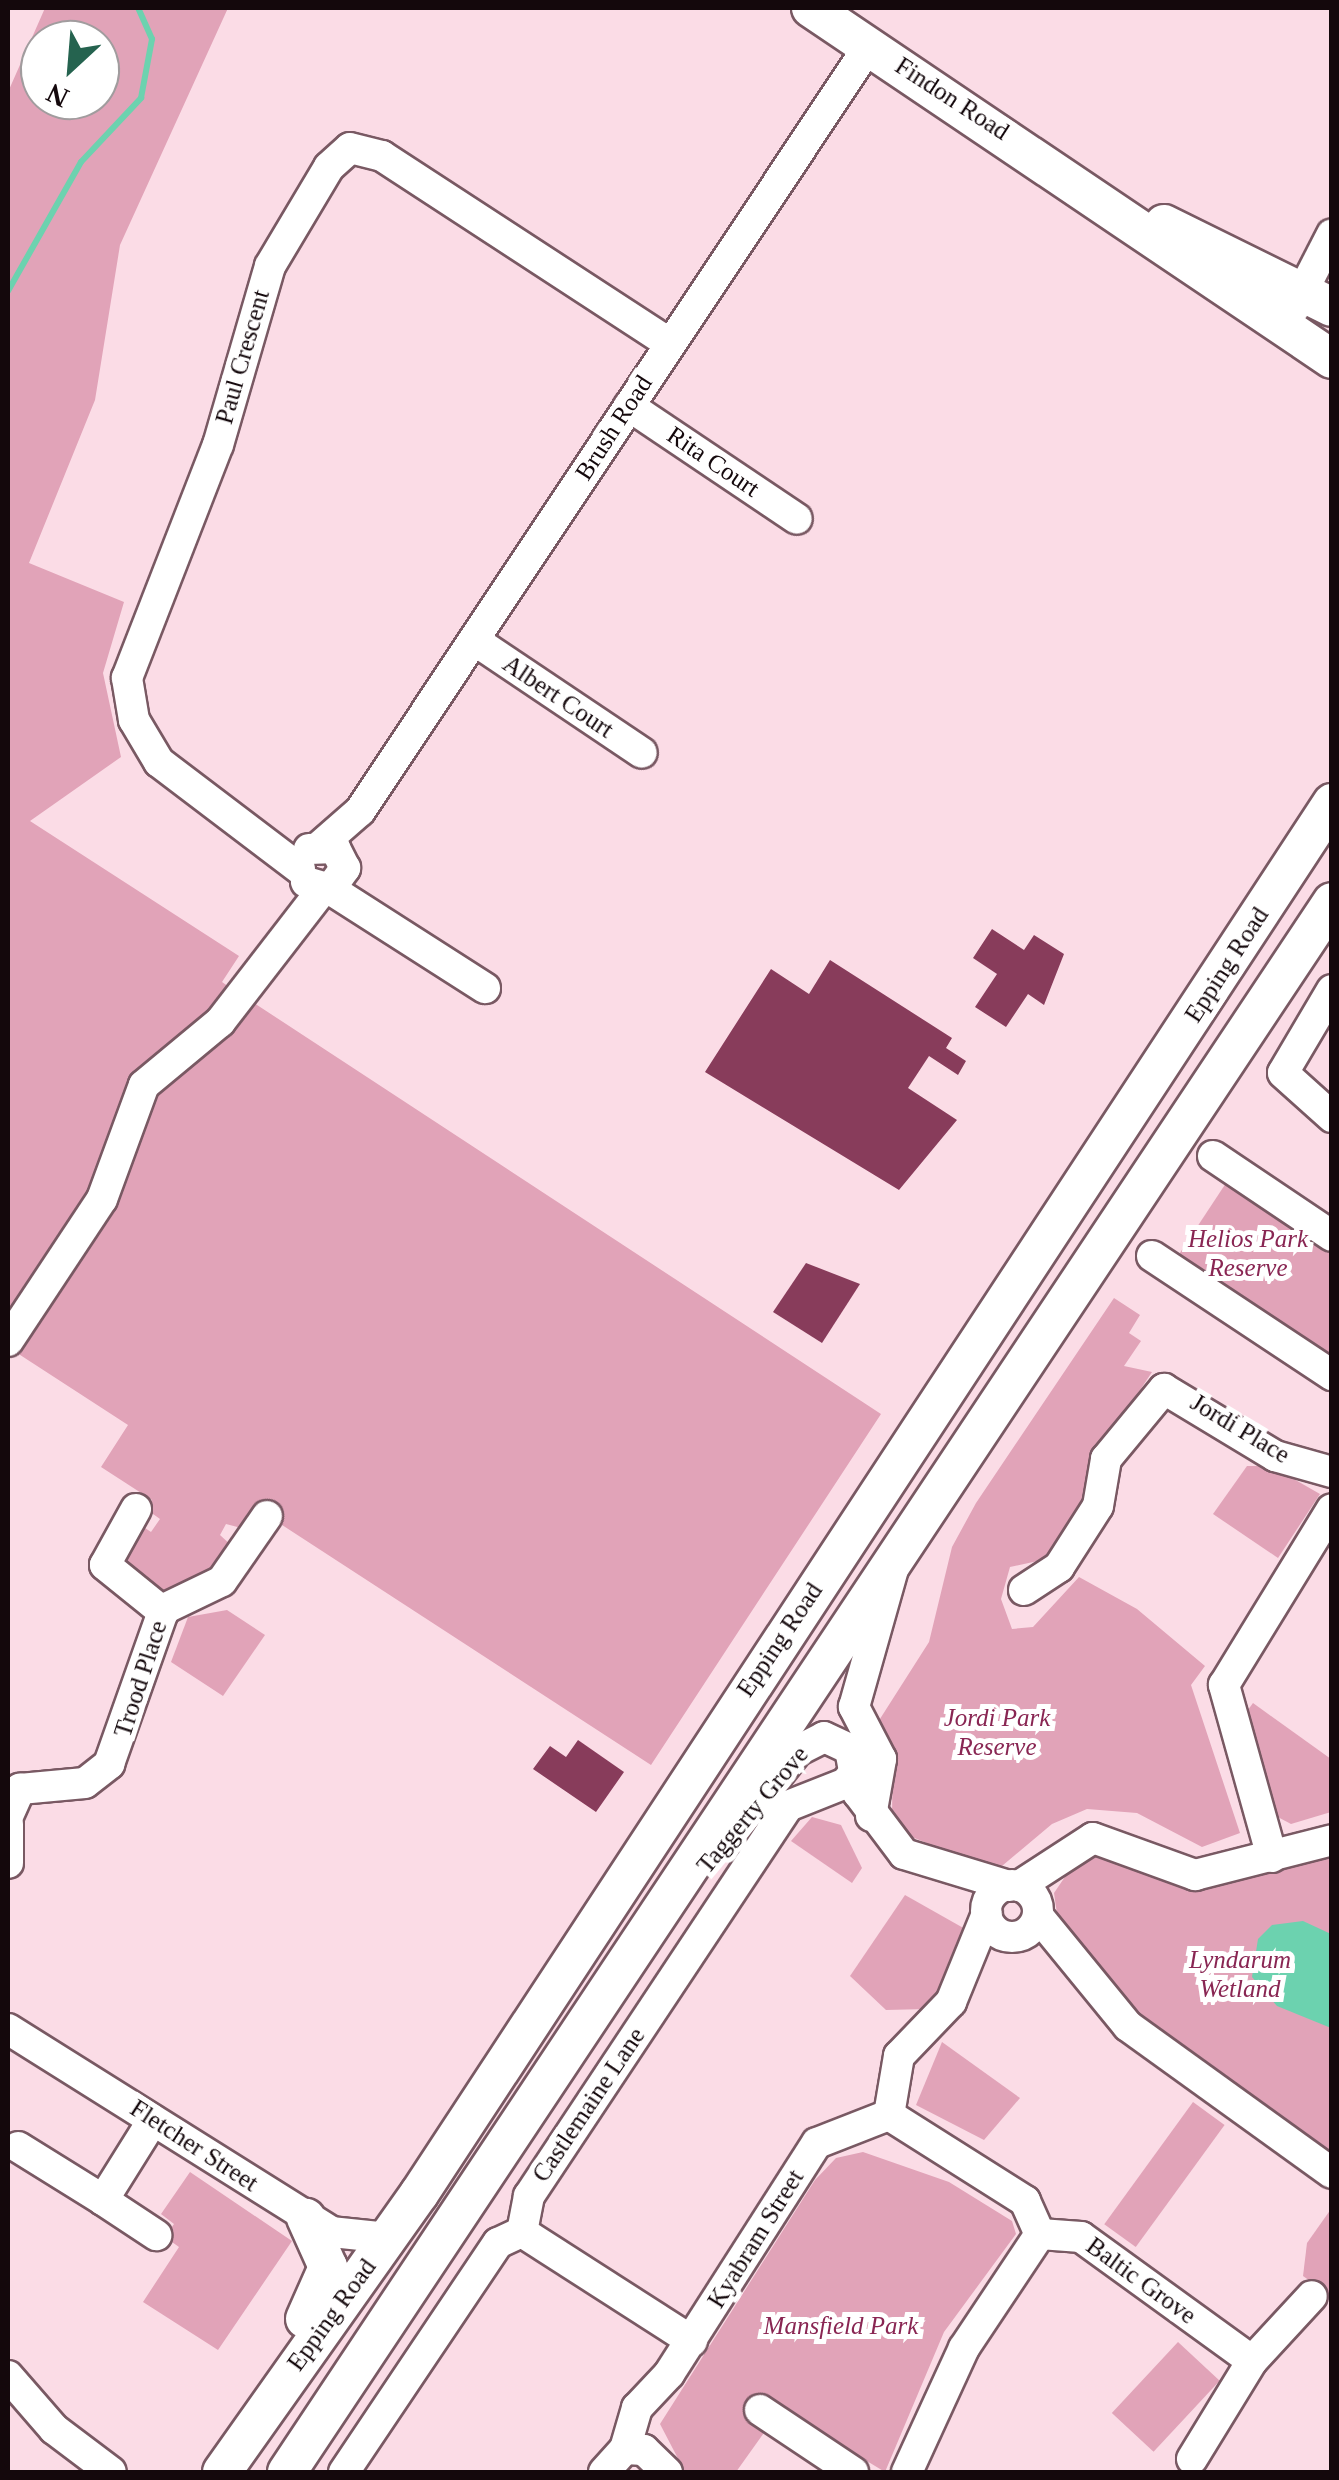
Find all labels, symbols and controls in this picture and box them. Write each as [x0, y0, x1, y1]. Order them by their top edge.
north arrow [20, 20, 120, 120]
street label: Findon Road [889, 51, 1015, 147]
text: N [42, 77, 73, 114]
street label: Paul Crescent [210, 286, 276, 428]
street label: Brush Road [569, 370, 659, 486]
street label: Rita Court [661, 420, 765, 504]
street label: Albert Court [497, 649, 619, 745]
street label: Epping Road [1179, 902, 1275, 1028]
park label: Helios Park Reserve [1188, 1225, 1308, 1284]
street label: Jordi Place [1185, 1388, 1295, 1470]
street label: Epping Road [731, 1577, 829, 1703]
street label: Trood Place [108, 1617, 174, 1741]
park label: Jordi Park Reserve [944, 1704, 1050, 1763]
street label: Taggerty Grove [691, 1740, 815, 1880]
park label: Lyndarum Wetland [1189, 1946, 1291, 2005]
street label: Castlemaine Lane [526, 2022, 652, 2188]
street label: Fletcher Street [124, 2094, 264, 2198]
street label: Kyabram Street [702, 2164, 810, 2314]
street label: Baltic Grove [1080, 2231, 1202, 2331]
street label: Epping Road [281, 2253, 383, 2377]
park label: Mansfield Park [764, 2311, 918, 2341]

